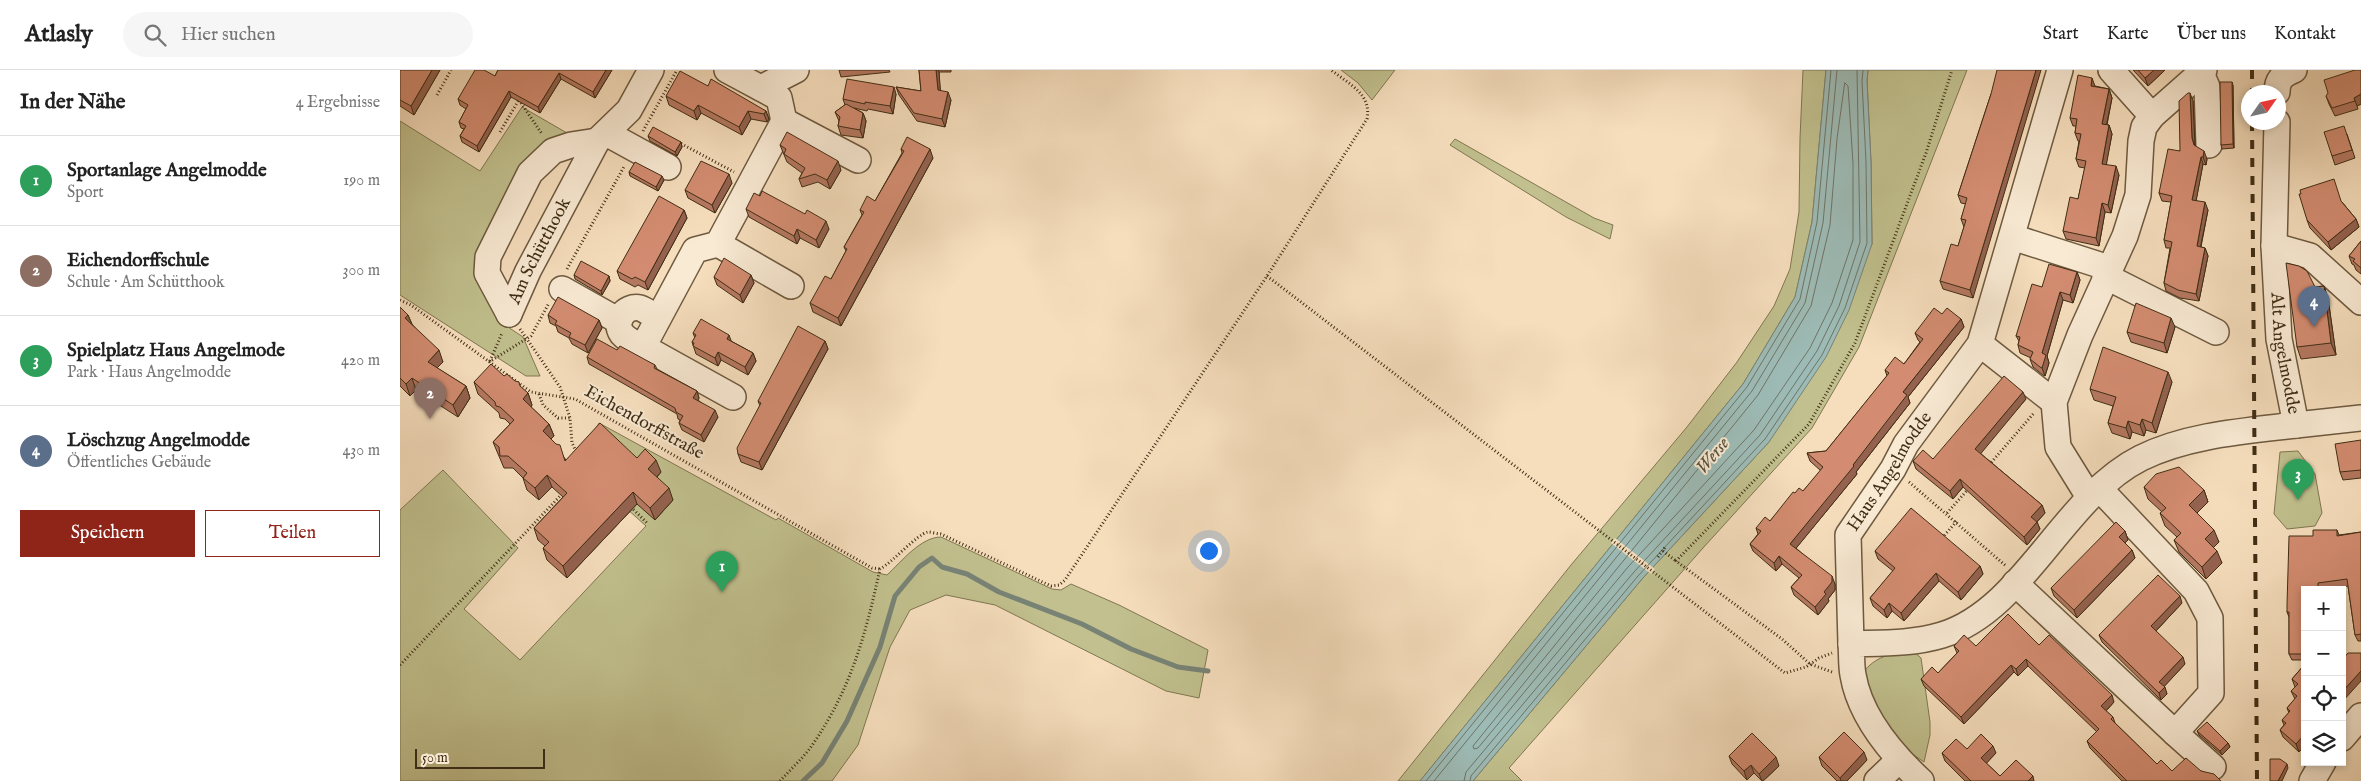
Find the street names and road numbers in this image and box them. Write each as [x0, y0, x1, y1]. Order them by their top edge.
street label: Am Schütthook [503, 193, 576, 309]
street label: Alt Angelmodde [2265, 291, 2305, 416]
street label: Eichendorffstraße [580, 381, 708, 465]
street label: Haus Angelmodde [1842, 407, 1937, 536]

